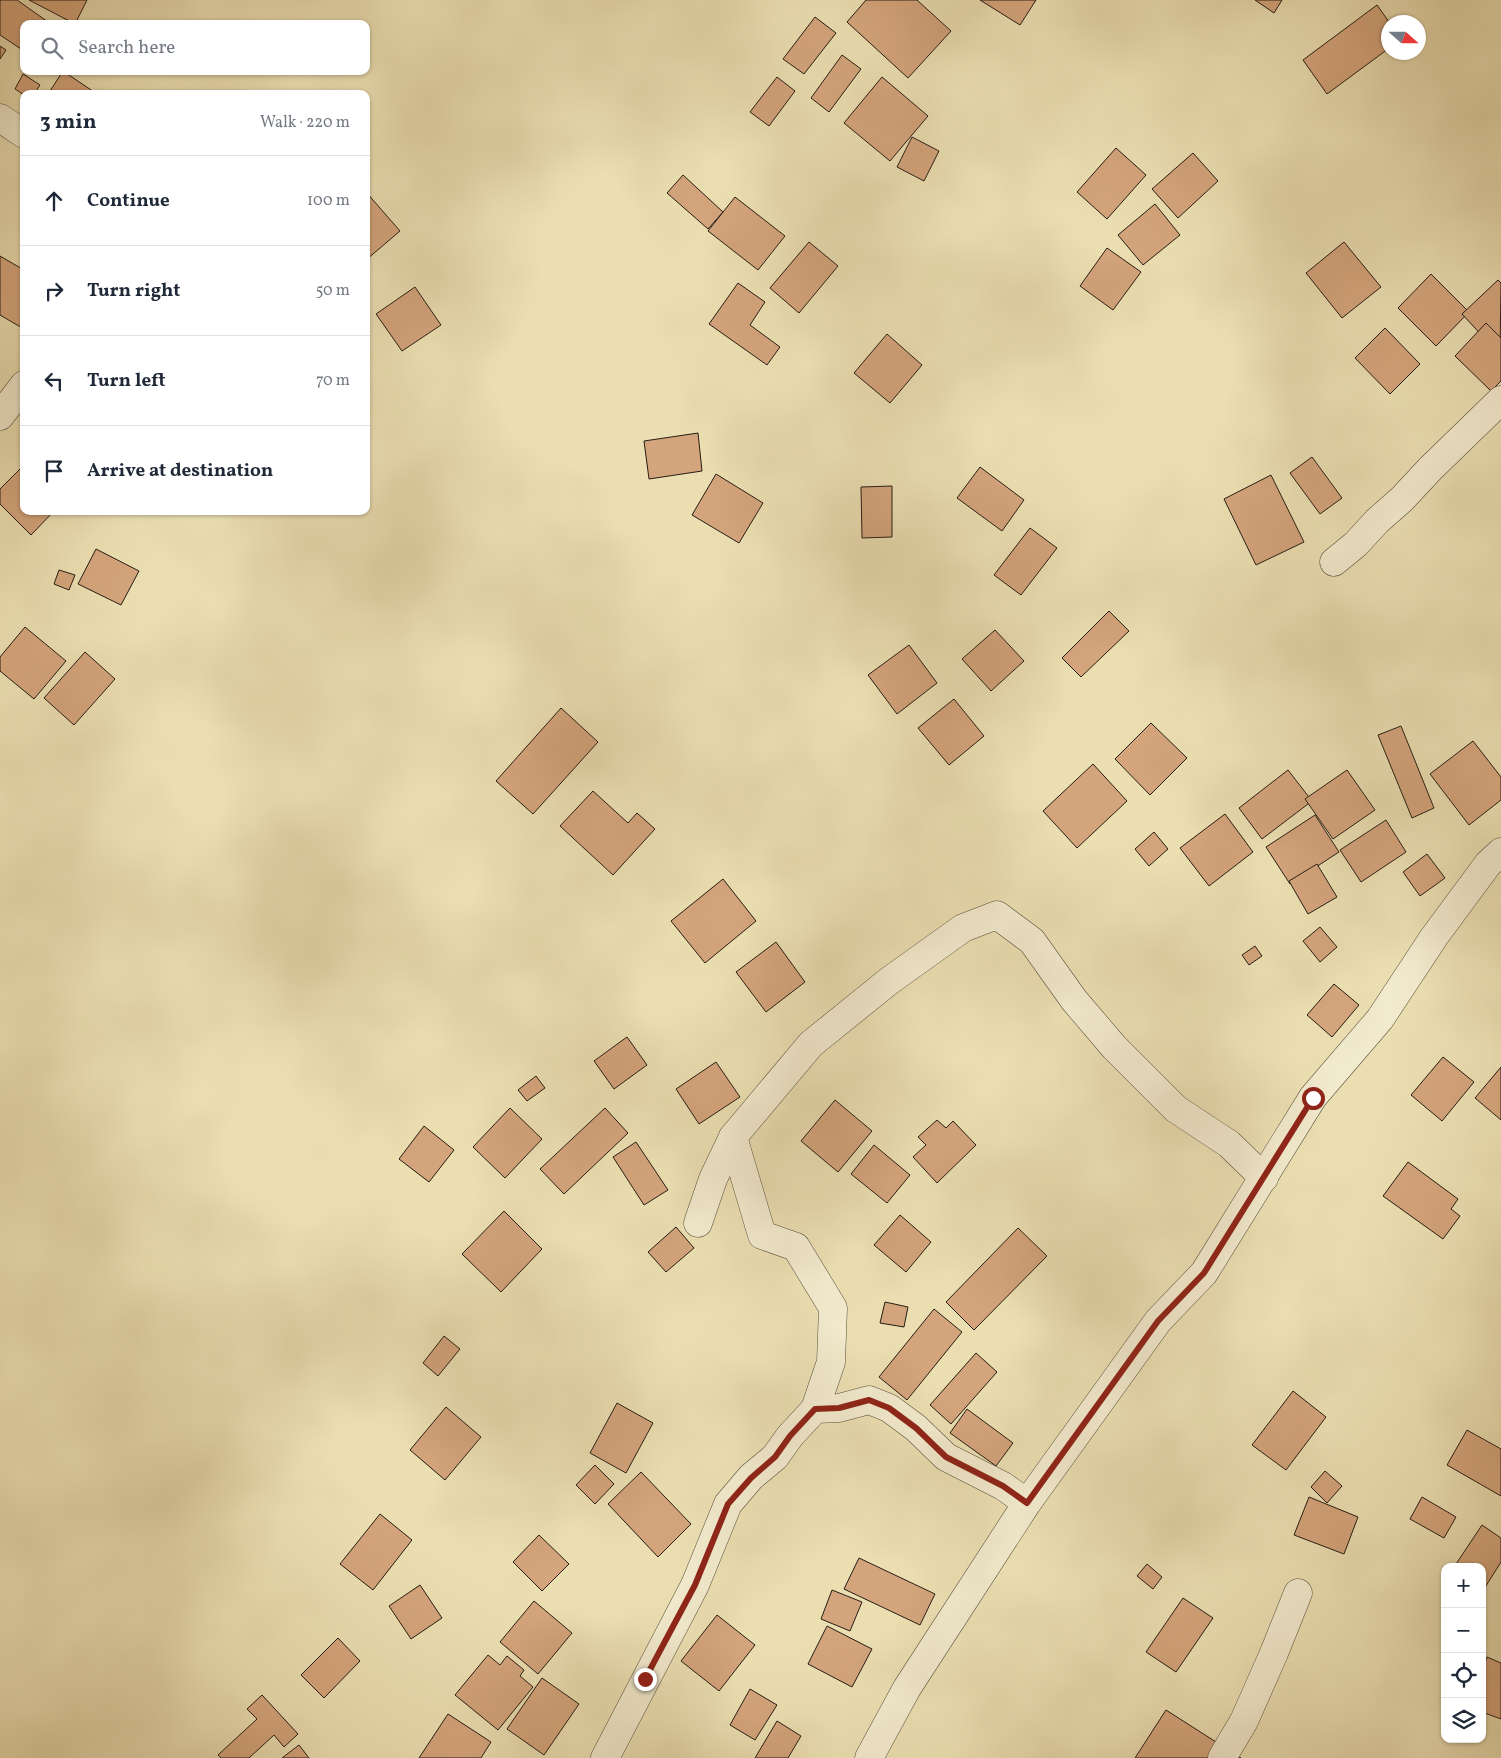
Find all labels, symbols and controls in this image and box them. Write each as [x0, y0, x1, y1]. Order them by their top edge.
north arrow [1381, 15, 1426, 60]
search box [20, 20, 370, 75]
icon: search [38, 34, 66, 62]
text: Search here [78, 35, 175, 61]
text: 3 min [40, 108, 96, 137]
text: Walk · 220 m [260, 112, 350, 134]
icon: ahead [40, 187, 68, 215]
text: Continue [87, 188, 170, 214]
text: 100 m [307, 190, 350, 212]
icon: right [40, 277, 68, 305]
text: Turn right [87, 278, 180, 304]
text: 50 m [316, 280, 350, 302]
icon: left [40, 367, 68, 395]
text: Turn left [87, 368, 166, 394]
text: 70 m [316, 370, 350, 392]
icon: arrive [40, 457, 68, 485]
text: Arrive at destination [87, 458, 273, 484]
route start [1302, 1087, 1325, 1110]
map controls [1441, 1563, 1486, 1743]
button: + [1441, 1563, 1486, 1608]
button: − [1441, 1608, 1486, 1653]
button: locate [1441, 1653, 1486, 1698]
route end [634, 1668, 657, 1691]
button: layers [1441, 1698, 1486, 1743]

